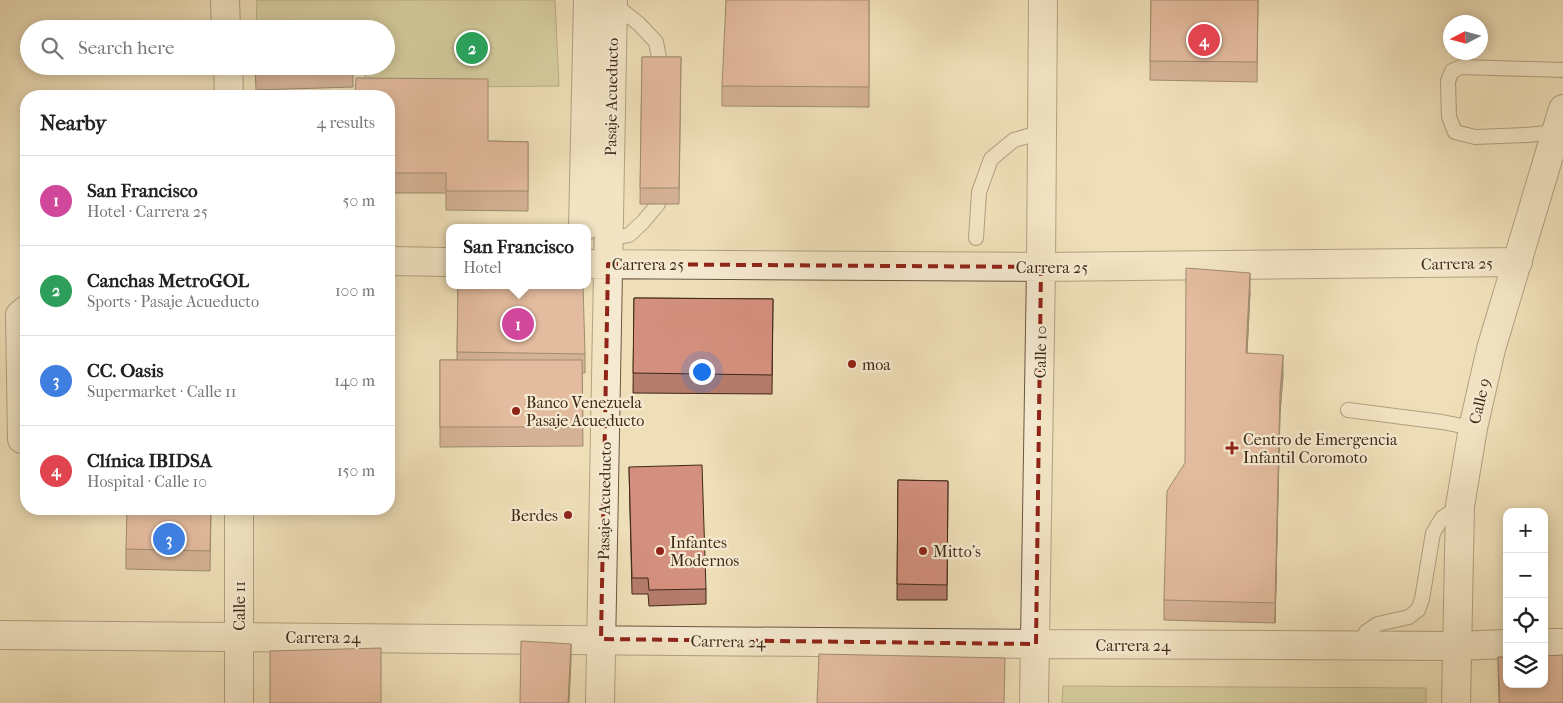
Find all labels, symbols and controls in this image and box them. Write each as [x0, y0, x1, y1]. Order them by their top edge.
north arrow [1443, 15, 1488, 60]
search box [20, 20, 395, 75]
pin: 4 [1188, 21, 1220, 59]
pin: 2 [456, 29, 488, 67]
icon: search [38, 34, 66, 62]
text: Search here [78, 37, 174, 59]
street label: Pasaje Acueducto [601, 38, 622, 156]
text: Nearby [40, 111, 106, 135]
text: 4 results [317, 113, 375, 132]
text: San Francisco [87, 180, 198, 202]
text: 1 [53, 191, 59, 210]
text: 50 m [343, 191, 375, 210]
text: Hotel · Carrera 25 [87, 202, 208, 221]
popup [446, 224, 591, 289]
text: San Francisco [463, 236, 574, 258]
street label: Carrera 25 [1421, 253, 1493, 274]
street label: Carrera 25 [612, 255, 684, 274]
text: Hotel [463, 258, 502, 277]
street label: Carrera 25 [1016, 258, 1088, 277]
text: Canchas MetroGOL [87, 270, 249, 292]
text: 2 [52, 281, 60, 300]
text: 100 m [335, 281, 375, 300]
text: Sports · Pasaje Acueducto [87, 292, 259, 311]
pin: 1 [502, 305, 534, 343]
street label: Calle 10 [1031, 325, 1050, 379]
place label: moa [862, 355, 891, 374]
marker: moa [846, 358, 858, 370]
your location [689, 359, 715, 385]
text: CC. Oasis [87, 360, 164, 382]
text: 3 [53, 371, 59, 390]
text: 140 m [334, 371, 375, 390]
street label: Calle 9 [1465, 376, 1494, 426]
text: Supermarket · Calle 11 [87, 382, 236, 401]
place label: Banco Venezuela Pasaje Acueducto [526, 393, 644, 430]
marker: Banco Venezuela Pasaje Acueducto [510, 405, 522, 417]
place label: Centro de Emergencia Infantil Coromoto [1243, 430, 1398, 467]
marker: Centro de Emergencia Infantil Coromoto [1225, 441, 1239, 455]
street label: Pasaje Acueducto [594, 442, 615, 560]
text: Clínica IBIDSA [87, 450, 212, 472]
text: 4 [51, 461, 61, 480]
text: 150 m [337, 461, 375, 480]
text: Hospital · Calle 10 [87, 472, 207, 491]
place label: Berdes [511, 506, 558, 525]
map controls [1503, 508, 1548, 688]
button: + [1503, 508, 1548, 553]
marker: Berdes [562, 509, 574, 521]
pin: 3 [153, 520, 185, 558]
place label: Infantes Modernos [670, 533, 739, 570]
place label: Mitto's [933, 542, 981, 561]
marker: Infantes Modernos [654, 545, 666, 557]
marker: Mitto's [917, 545, 929, 557]
button: − [1503, 553, 1548, 598]
street label: Calle 11 [230, 581, 249, 631]
button: locate [1503, 598, 1548, 643]
street label: Carrera 24 [286, 628, 361, 647]
street label: Carrera 24 [690, 631, 766, 652]
street label: Carrera 24 [1096, 636, 1171, 655]
button: layers [1503, 643, 1548, 688]

